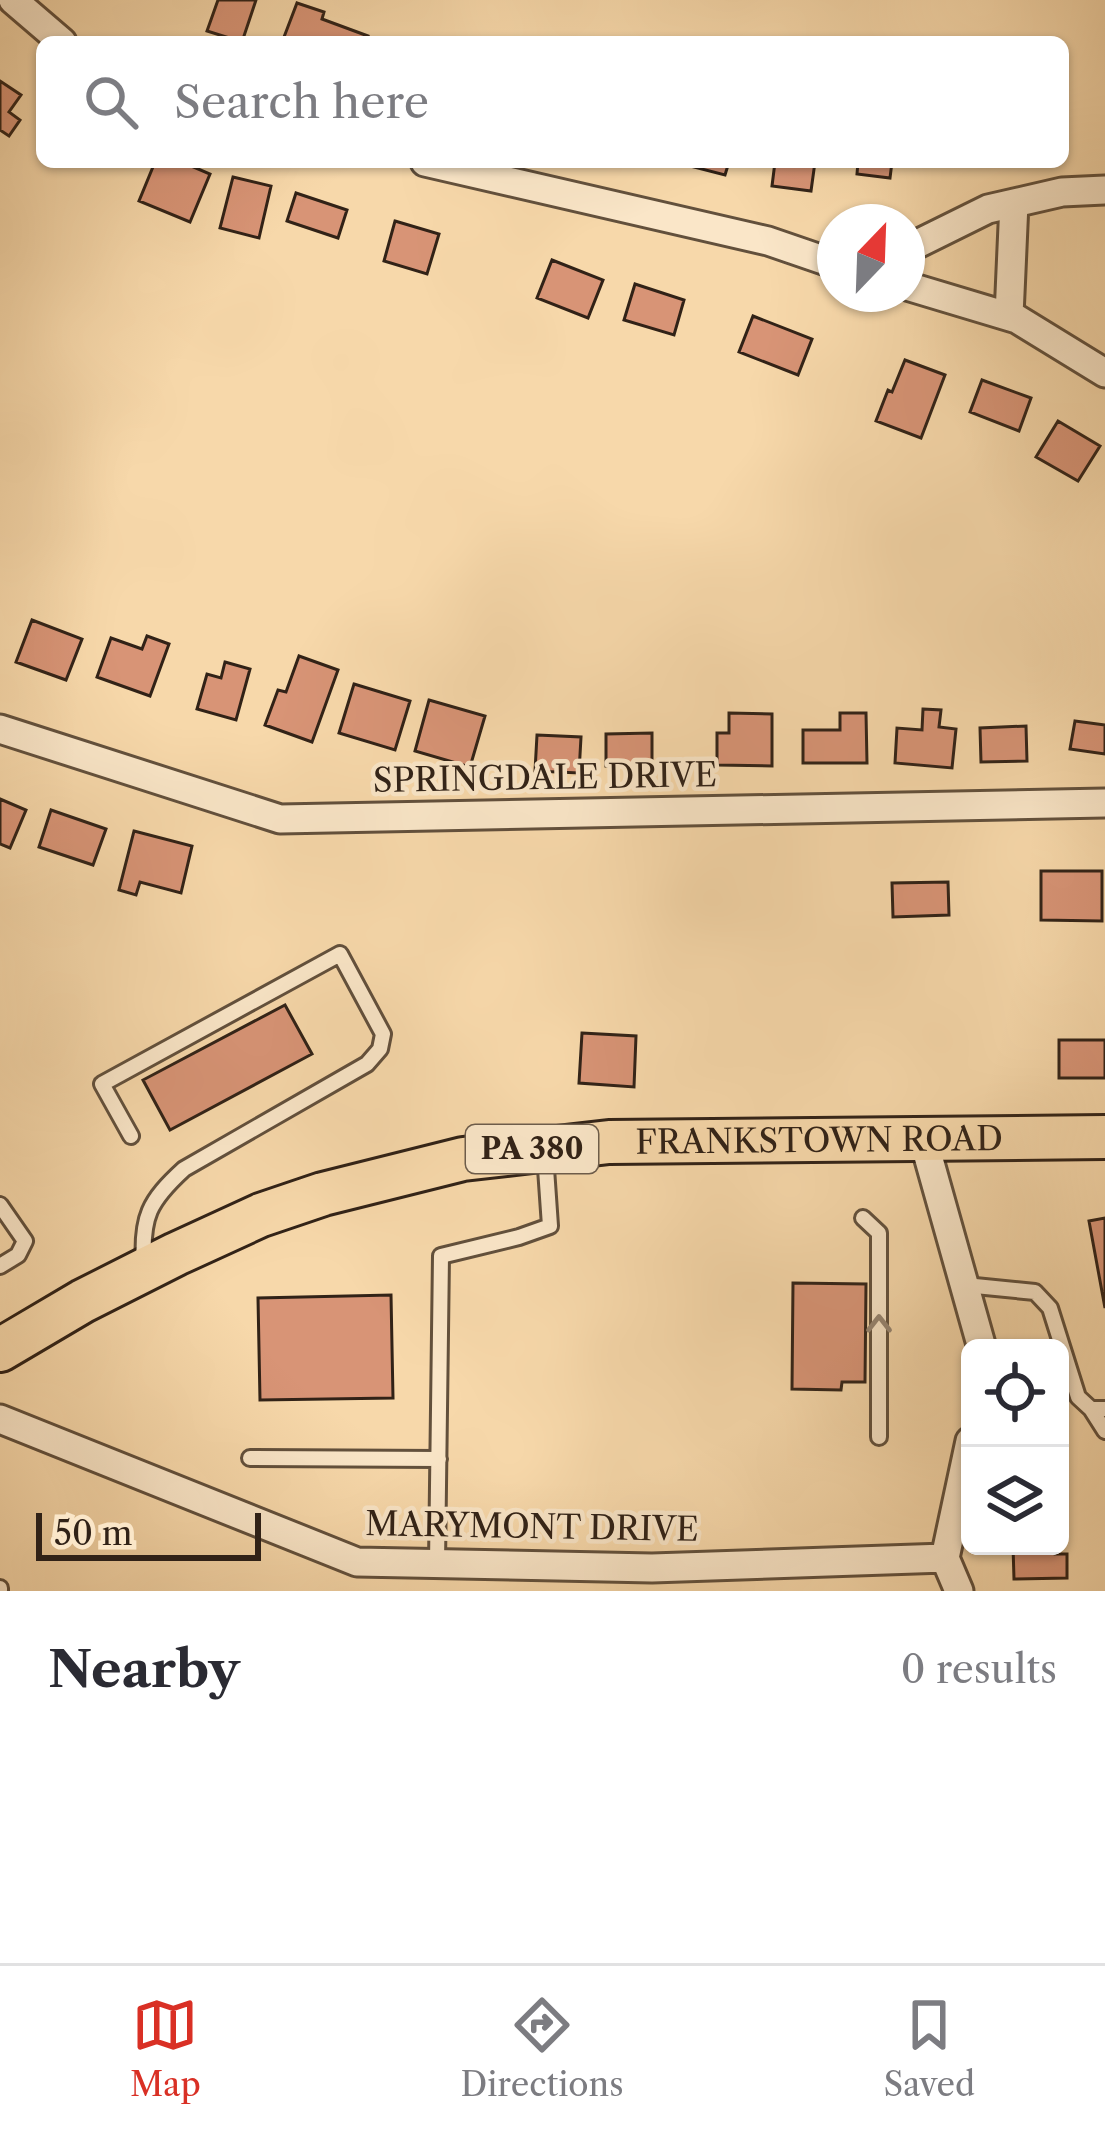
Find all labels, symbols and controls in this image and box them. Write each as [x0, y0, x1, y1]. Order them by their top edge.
search box [36, 36, 1069, 168]
icon: search [78, 69, 144, 135]
text: Search here [174, 74, 429, 130]
north arrow [817, 204, 925, 312]
street label: SPRINGDALE DRIVE [373, 754, 717, 801]
street label: FRANKSTOWN ROAD [635, 1118, 1003, 1163]
road number: PA 380 [466, 1125, 598, 1173]
one-way arrow [866, 1314, 892, 1332]
map controls [961, 1339, 1069, 1555]
button: locate [961, 1339, 1069, 1447]
button: layers [961, 1447, 1069, 1555]
street label: MARYMONT DRIVE [365, 1503, 699, 1550]
scale bar [36, 1507, 261, 1560]
text: 50 m [54, 1513, 132, 1554]
text: Nearby [48, 1638, 240, 1700]
text: 0 results [901, 1645, 1057, 1693]
tab: Map [130, 1992, 201, 2105]
tab: Directions [461, 1992, 624, 2105]
tab: Saved [883, 1992, 975, 2105]

